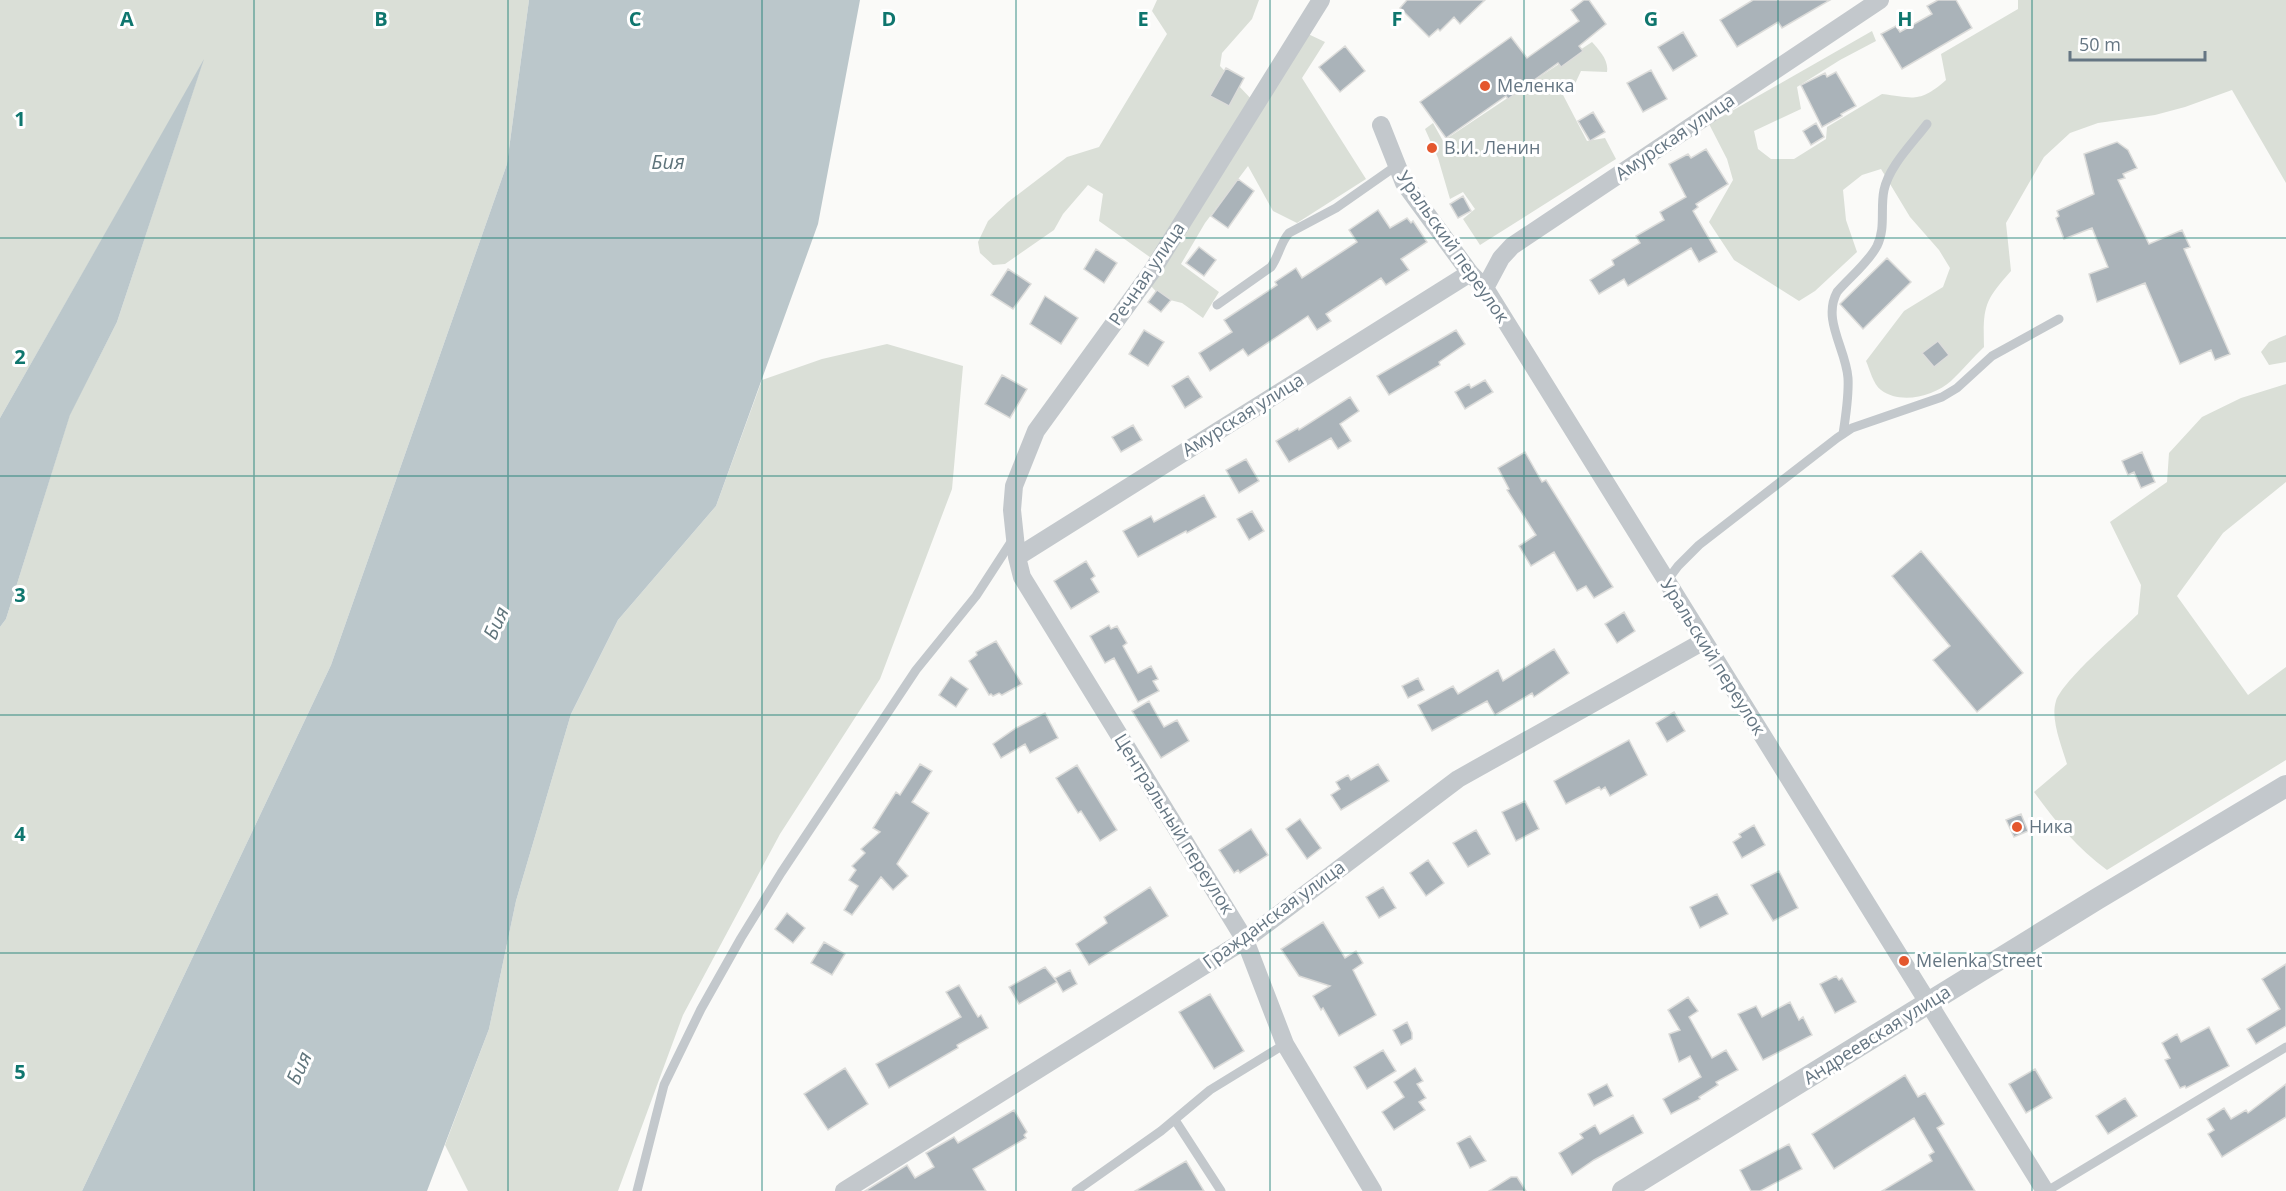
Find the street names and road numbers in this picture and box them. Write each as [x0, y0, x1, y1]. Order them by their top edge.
street label: Амурская улица [1610, 87, 1739, 185]
street label: Уральский переулок [1392, 166, 1516, 328]
street label: Речная улица [1103, 217, 1190, 330]
street label: Амурская улица [1177, 367, 1308, 461]
street label: Уральский переулок [1656, 574, 1772, 740]
street label: Центральный переулок [1109, 729, 1241, 919]
street label: Гражданская улица [1198, 855, 1349, 974]
street label: Андреевская улица [1798, 979, 1955, 1089]

